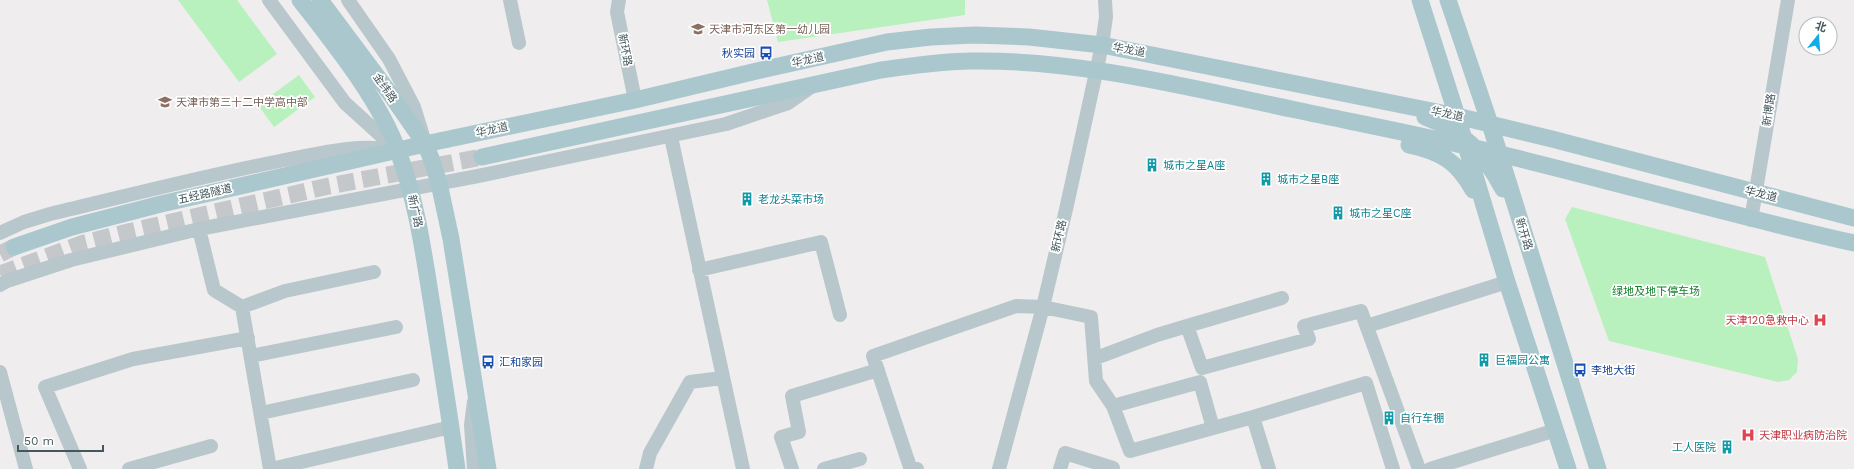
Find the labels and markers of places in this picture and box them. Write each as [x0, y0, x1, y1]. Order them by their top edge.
school or university icon: 天津市河东区第一幼儿园 [690, 21, 706, 37]
place label: 天津市河东区第一幼儿园 [709, 23, 830, 36]
bus stop icon: 秋实园 [758, 45, 774, 61]
place label: 秋实园 [722, 47, 755, 60]
school or university icon: 天津市第三十二中学高中部 [157, 94, 173, 110]
place label: 天津市第三十二中学高中部 [176, 96, 308, 109]
building icon: 城市之星A座 [1144, 157, 1160, 173]
place label: 城市之星A座 [1163, 159, 1225, 172]
building icon: 城市之星B座 [1258, 171, 1274, 187]
place label: 城市之星B座 [1277, 173, 1339, 186]
building icon: 老龙头菜市场 [739, 191, 755, 207]
place label: 老龙头菜市场 [758, 193, 824, 206]
building icon: 城市之星C座 [1330, 205, 1346, 221]
place label: 城市之星C座 [1349, 207, 1412, 220]
hospital icon: 天津120急救中心 [1812, 312, 1828, 328]
place label: 天津120急救中心 [1725, 314, 1809, 327]
building icon: 巨福园公寓 [1476, 352, 1492, 368]
bus stop icon: 汇和家园 [480, 354, 496, 370]
place label: 巨福园公寓 [1495, 354, 1550, 367]
place label: 汇和家园 [499, 356, 543, 369]
bus stop icon: 李地大街 [1572, 362, 1588, 378]
place label: 李地大街 [1591, 364, 1635, 377]
building icon: 自行车棚 [1381, 410, 1397, 426]
place label: 自行车棚 [1400, 412, 1444, 425]
hospital icon: 天津职业病防治院 [1740, 427, 1756, 443]
place label: 天津职业病防治院 [1759, 429, 1847, 442]
building icon: 工人医院 [1719, 439, 1735, 455]
place label: 工人医院 [1672, 441, 1716, 454]

